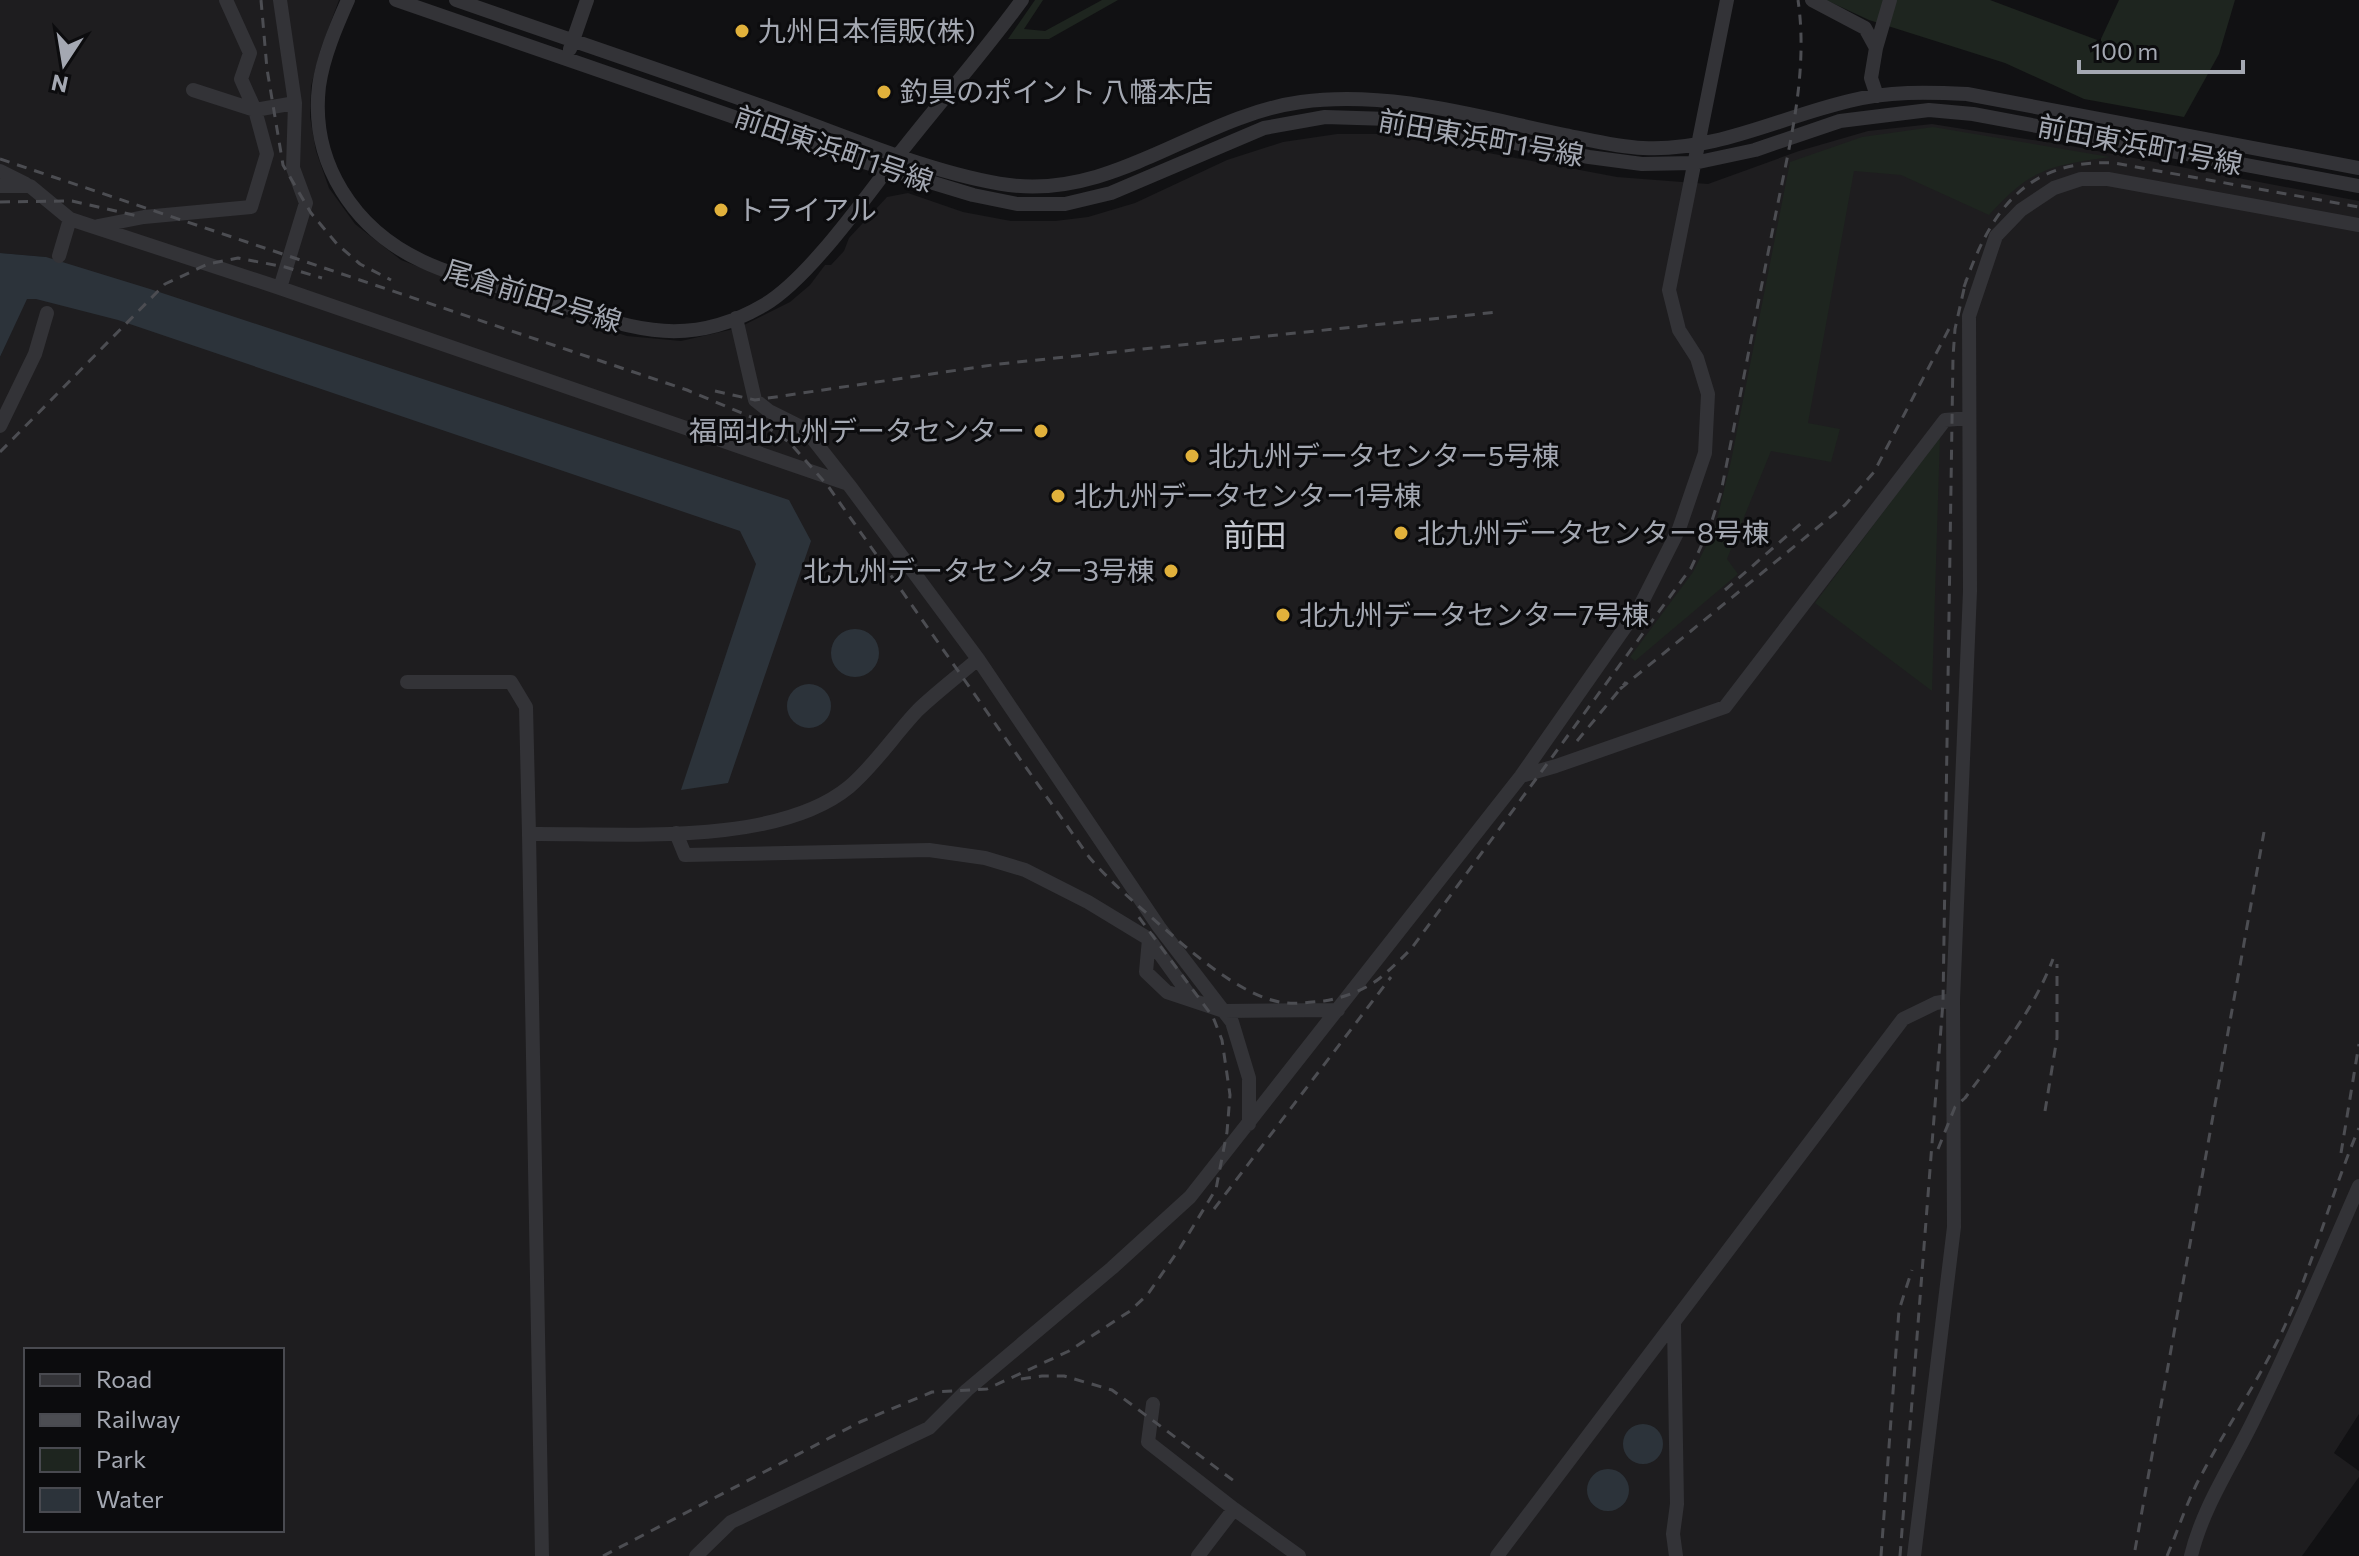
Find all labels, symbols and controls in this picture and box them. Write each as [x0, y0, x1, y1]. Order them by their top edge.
place label: 九州日本信販(株) [758, 13, 976, 47]
marker: 九州日本信販(株) [733, 22, 751, 40]
north arrow [24, 24, 104, 104]
scale bar [2079, 24, 2243, 74]
text: 100 m [2091, 36, 2158, 65]
text: N [49, 69, 71, 99]
place label: 釣具のポイント 八幡本店 [900, 74, 1213, 108]
marker: 釣具のポイント 八幡本店 [875, 83, 893, 101]
street label: 前田東浜町1号線 [730, 98, 938, 198]
street label: 前田東浜町1号線 [1376, 102, 1587, 172]
street label: 前田東浜町1号線 [2035, 107, 2246, 181]
place label: トライアル [737, 192, 877, 226]
marker: トライアル [712, 201, 730, 219]
street label: 尾倉前田2号線 [441, 252, 626, 338]
place label: 福岡北九州データセンター [689, 413, 1025, 447]
marker: 福岡北九州データセンター [1032, 422, 1050, 440]
place label: 北九州データセンター5号棟 [1208, 438, 1560, 472]
marker: 北九州データセンター5号棟 [1183, 447, 1201, 465]
place label: 北九州データセンター1号棟 [1074, 478, 1422, 512]
marker: 北九州データセンター1号棟 [1049, 487, 1067, 505]
district label: 前田 [1223, 514, 1287, 554]
place label: 北九州データセンター8号棟 [1417, 515, 1770, 549]
marker: 北九州データセンター8号棟 [1392, 524, 1410, 542]
place label: 北九州データセンター3号棟 [803, 553, 1155, 587]
marker: 北九州データセンター3号棟 [1162, 562, 1180, 580]
place label: 北九州データセンター7号棟 [1299, 597, 1650, 631]
marker: 北九州データセンター7号棟 [1274, 606, 1292, 624]
legend [24, 1348, 284, 1532]
text: Road [96, 1364, 152, 1393]
text: Railway [96, 1404, 181, 1433]
text: Park [96, 1444, 146, 1473]
text: Water [96, 1484, 164, 1513]

